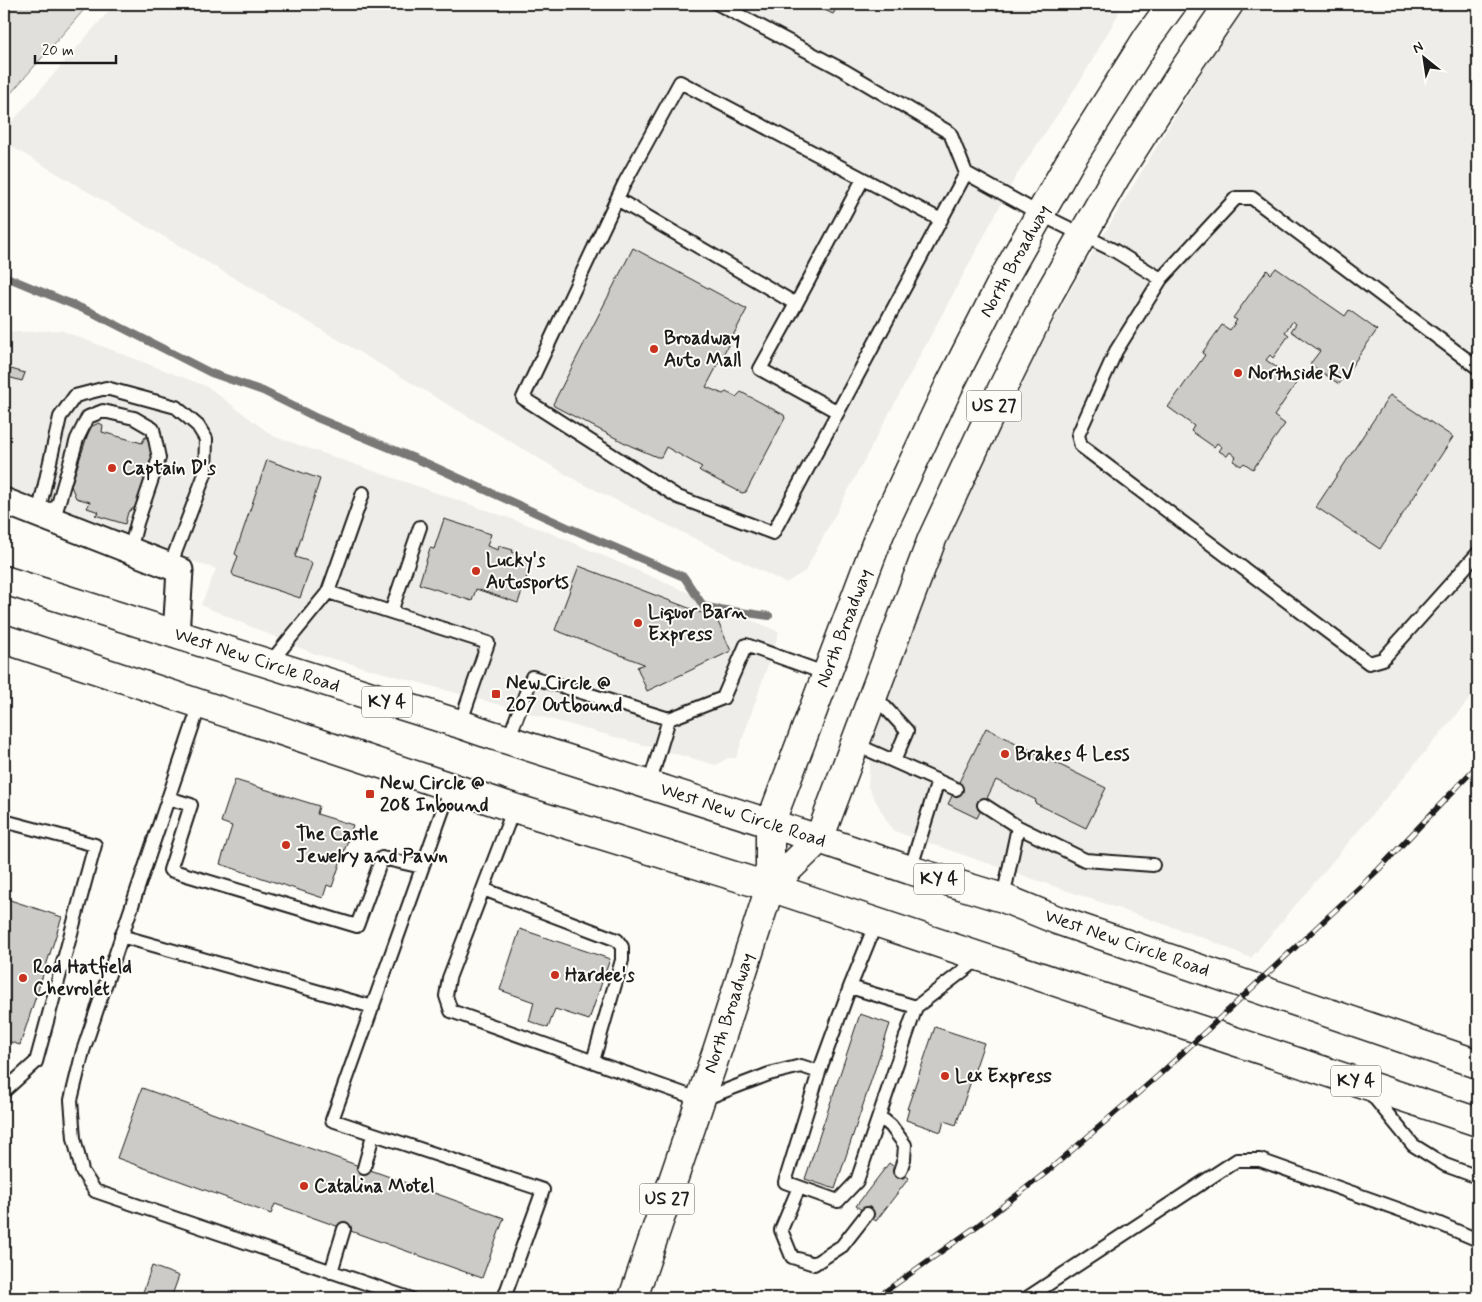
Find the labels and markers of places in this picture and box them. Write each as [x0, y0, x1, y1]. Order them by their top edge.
place label: Broadway Auto Mall [664, 326, 742, 373]
marker: Broadway Auto Mall [648, 343, 660, 355]
place label: Northside RV [1248, 361, 1355, 386]
marker: Northside RV [1232, 367, 1244, 379]
place label: Captain D's [122, 456, 216, 481]
marker: Captain D's [106, 462, 118, 474]
place label: Lucky's Autosports [486, 548, 569, 595]
marker: Lucky's Autosports [470, 565, 482, 577]
place label: Liquor Barn Express [648, 600, 746, 647]
marker: Liquor Barn Express [632, 617, 644, 629]
place label: New Circle @ 207 Outbound [506, 671, 623, 718]
marker: New Circle @ 207 Outbound [490, 688, 502, 700]
place label: Brakes 4 Less [1015, 742, 1130, 767]
marker: Brakes 4 Less [999, 748, 1011, 760]
place label: New Circle @ 208 Inbound [380, 771, 489, 818]
marker: New Circle @ 208 Inbound [364, 788, 376, 800]
place label: The Castle Jewelry and Pawn [296, 822, 448, 869]
marker: The Castle Jewelry and Pawn [280, 839, 292, 851]
place label: Rod Hatfield Chevrolet [33, 955, 132, 1002]
place label: Hardee's [565, 963, 635, 988]
marker: Hardee's [549, 969, 561, 981]
marker: Rod Hatfield Chevrolet [17, 972, 29, 984]
place label: Lex Express [955, 1064, 1052, 1089]
marker: Lex Express [939, 1070, 951, 1082]
place label: Catalina Motel [314, 1174, 435, 1199]
marker: Catalina Motel [298, 1180, 310, 1192]

